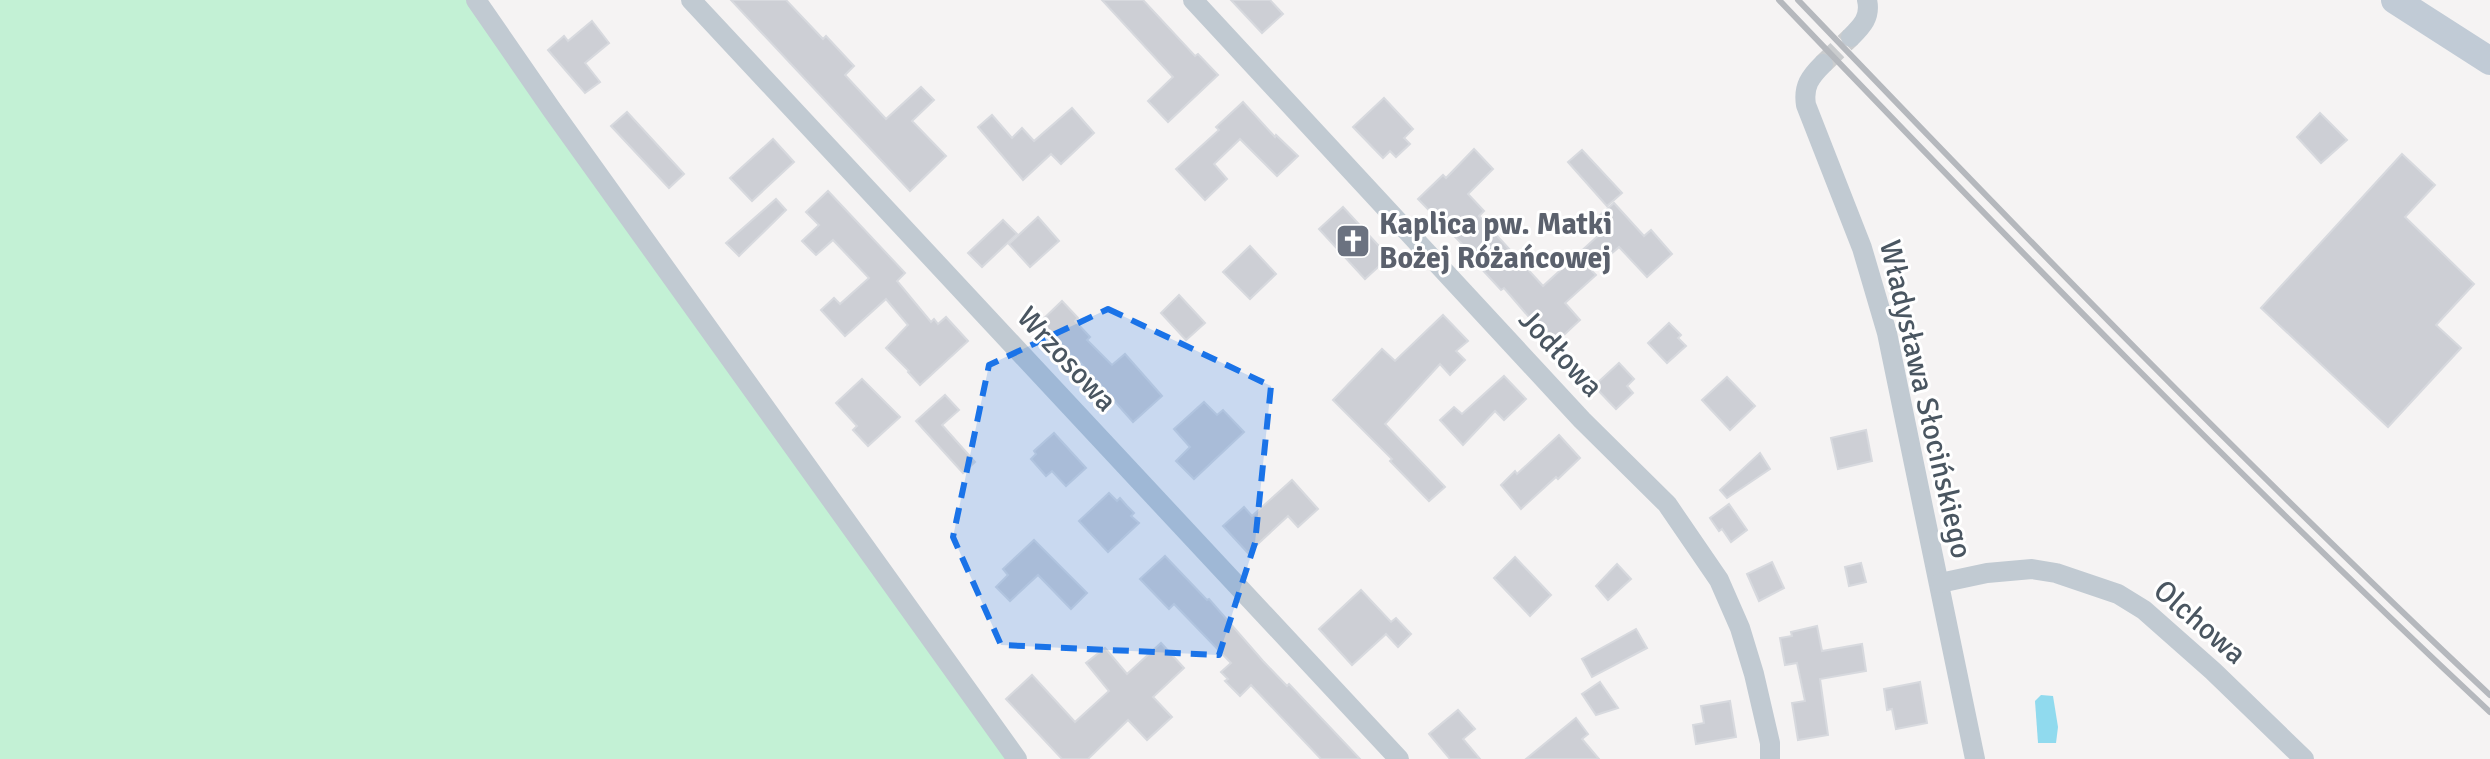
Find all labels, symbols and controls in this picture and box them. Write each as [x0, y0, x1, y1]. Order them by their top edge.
place label: Kaplica pw. Matki Bożej Różańcowej [1379, 206, 1612, 277]
church icon: Kaplica pw. Matki Bożej Różańcowej [1334, 222, 1372, 260]
street label: Władysława Słocińskiego [1871, 236, 1980, 562]
street label: Wrzosowa [1009, 299, 1124, 419]
street label: Jodłowa [1511, 302, 1611, 405]
street label: Olchowa [2146, 572, 2254, 673]

